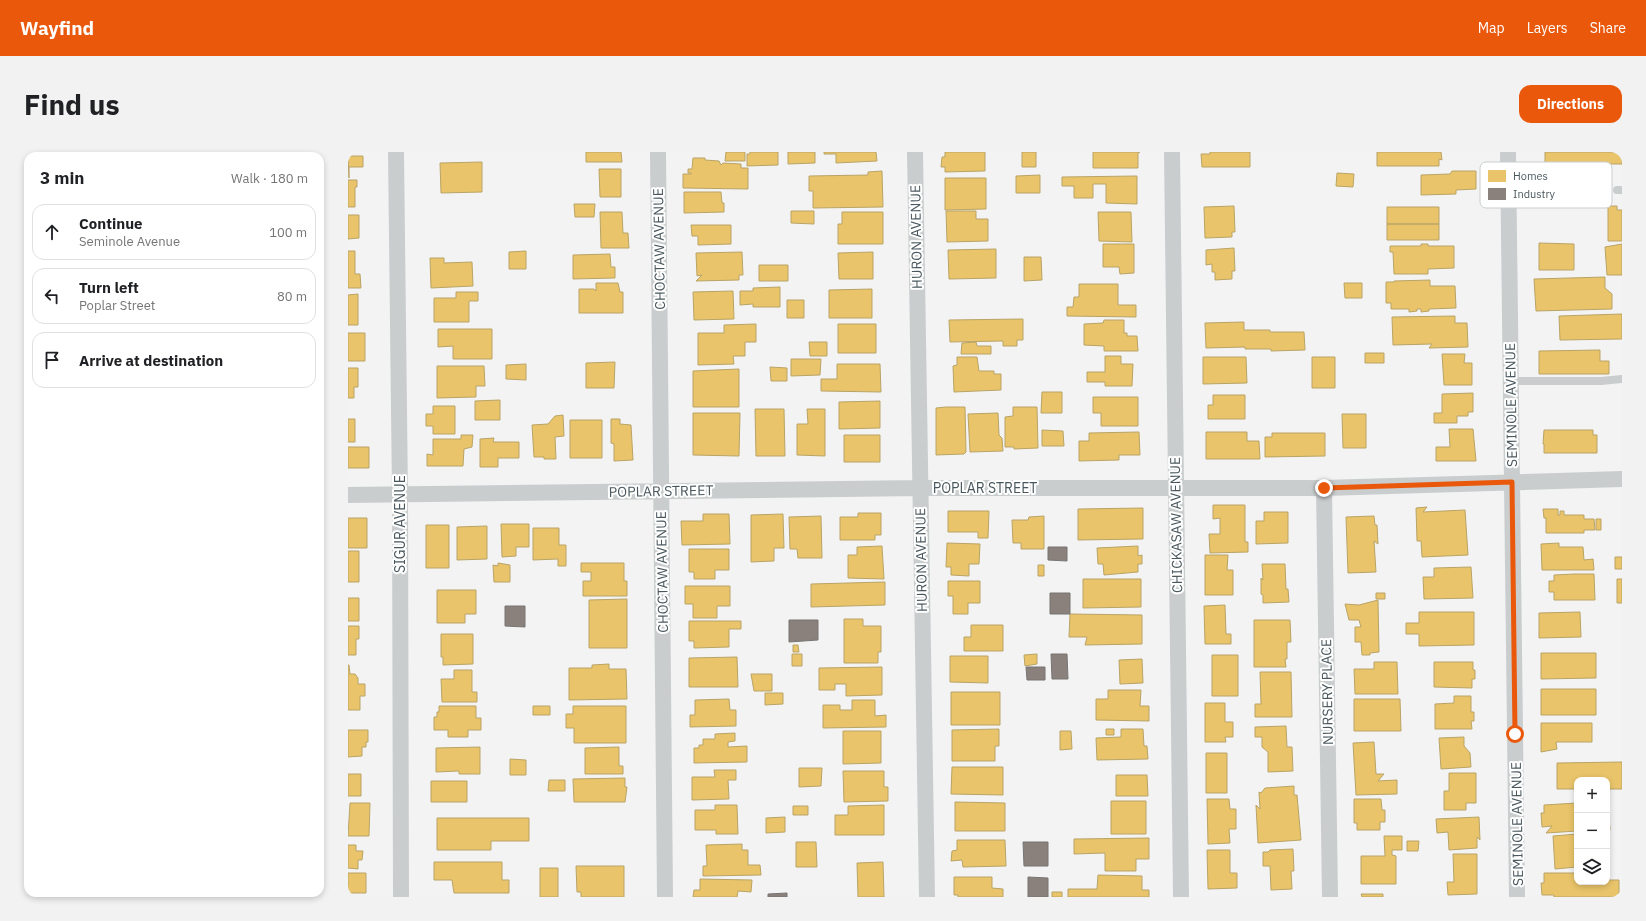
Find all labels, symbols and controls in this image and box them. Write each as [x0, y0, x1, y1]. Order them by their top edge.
text: Wayfind [20, 16, 94, 40]
text: Map [1478, 19, 1505, 37]
text: Layers [1527, 19, 1568, 37]
text: Share [1590, 19, 1626, 37]
button: Directions [1519, 85, 1622, 123]
text: Find us [24, 86, 120, 123]
legend [1480, 162, 1612, 208]
text: 3 min [40, 167, 84, 189]
text: Homes [1513, 169, 1548, 183]
text: Walk · 180 m [231, 170, 308, 187]
street label: HURON AVENUE [906, 185, 926, 289]
text: Industry [1513, 187, 1556, 201]
street label: CHOCTAW AVENUE [649, 188, 669, 310]
text: Continue [79, 214, 143, 233]
icon: ahead [41, 221, 63, 243]
text: 100 m [269, 224, 307, 241]
text: Seminole Avenue [79, 233, 180, 250]
text: Turn left [79, 278, 139, 297]
icon: left [41, 285, 63, 307]
text: 80 m [277, 288, 307, 305]
text: Poplar Street [79, 297, 155, 314]
street label: SEMINOLE AVENUE [1501, 343, 1521, 467]
icon: arrive [41, 349, 63, 371]
text: Arrive at destination [79, 351, 223, 370]
street label: CHICKASAW AVENUE [1166, 457, 1186, 593]
street label: SIGUR AVENUE [391, 475, 409, 573]
street label: POPLAR STREET [933, 479, 1037, 497]
route end [1315, 479, 1333, 497]
street label: POPLAR STREET [609, 481, 713, 501]
street label: HURON AVENUE [911, 508, 931, 612]
street label: CHOCTAW AVENUE [652, 511, 672, 633]
street label: NURSERY PLACE [1317, 639, 1337, 745]
route start [1506, 725, 1524, 743]
street label: SEMINOLE AVENUE [1507, 762, 1527, 886]
map controls [1574, 777, 1610, 885]
button: + [1574, 777, 1610, 813]
button: − [1574, 813, 1610, 849]
button: layers [1574, 849, 1610, 885]

